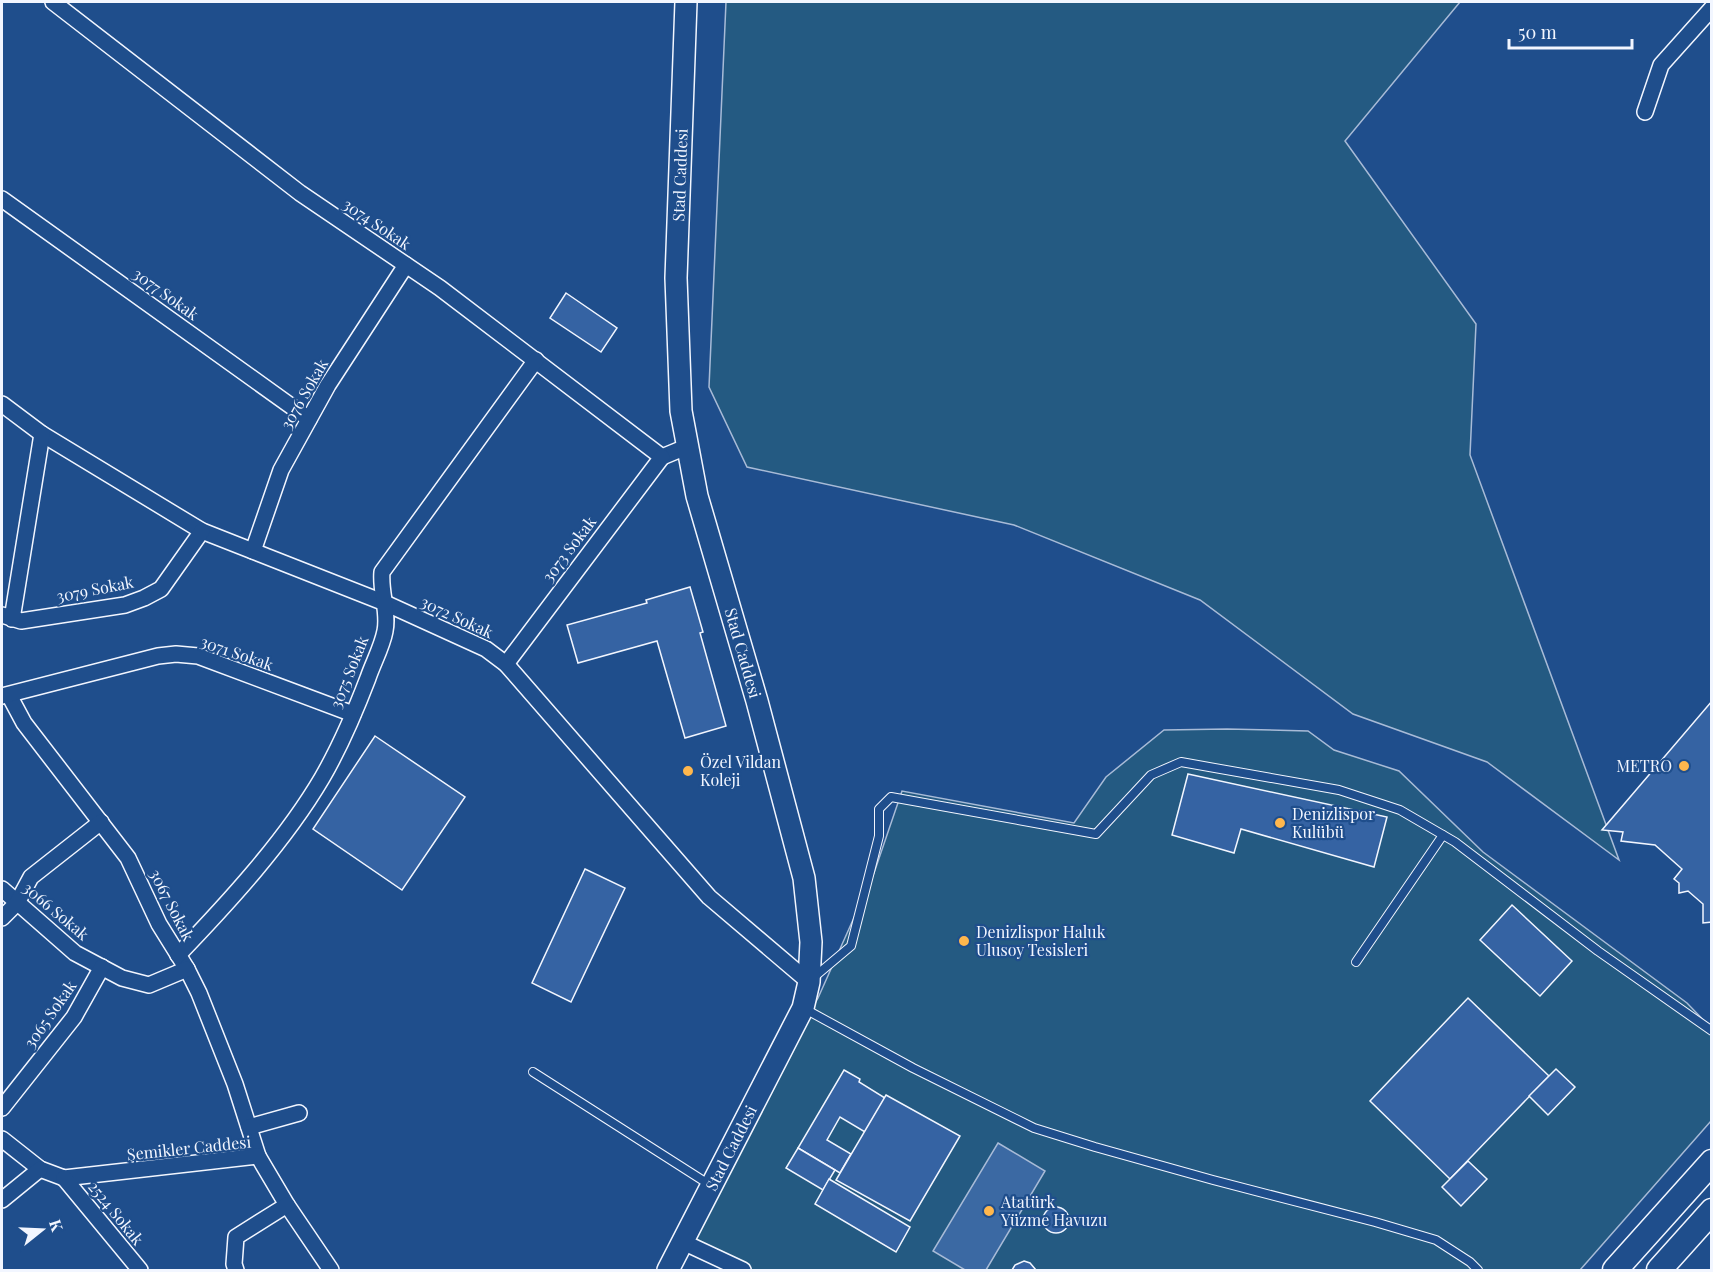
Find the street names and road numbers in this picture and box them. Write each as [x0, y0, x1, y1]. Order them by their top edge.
street label: Stad Caddesi [667, 128, 692, 222]
street label: 3074 Sokak [339, 193, 415, 254]
street label: 3077 Sokak [129, 263, 203, 325]
street label: 3076 Sokak [275, 354, 332, 433]
street label: 3073 Sokak [537, 511, 600, 586]
street label: 3079 Sokak [55, 571, 135, 606]
street label: 3072 Sokak [418, 591, 497, 643]
street label: Stad Caddesi [721, 605, 766, 701]
street label: 3071 Sokak [198, 630, 277, 675]
street label: 3075 Sokak [324, 632, 373, 711]
street label: 3067 Sokak [145, 865, 200, 944]
street label: 3066 Sokak [19, 877, 94, 944]
street label: 3065 Sokak [19, 976, 81, 1052]
street label: Stad Caddesi [700, 1101, 761, 1194]
street label: Şemikler Caddesi [126, 1131, 252, 1164]
street label: 2524 Sokak [84, 1176, 149, 1249]

